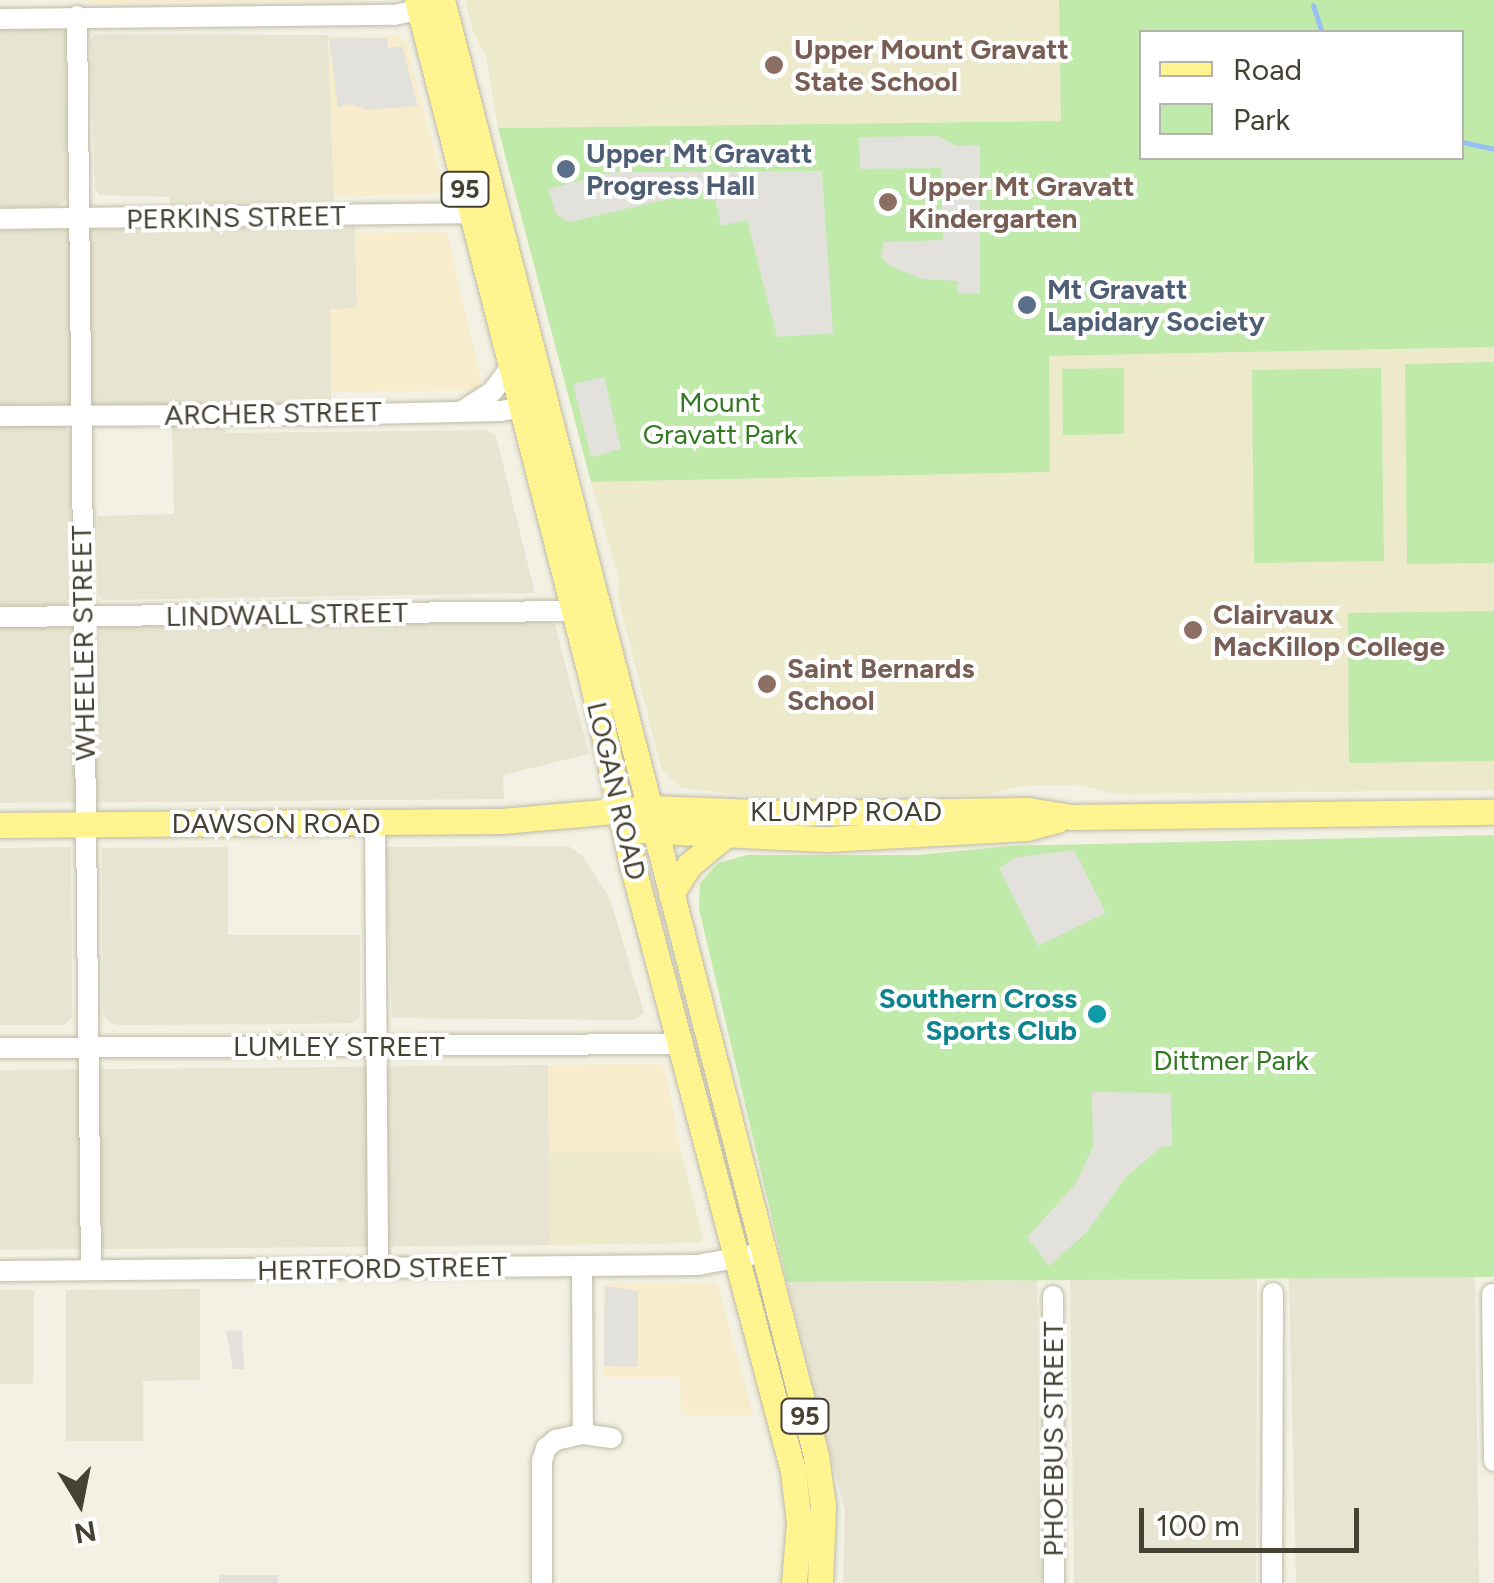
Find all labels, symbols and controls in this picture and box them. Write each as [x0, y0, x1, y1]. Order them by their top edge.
legend [1139, 30, 1464, 160]
place label: Upper Mount Gravatt State School [794, 32, 1069, 98]
text: Road [1233, 51, 1302, 88]
marker: Upper Mount Gravatt State School [763, 54, 785, 76]
text: Park [1233, 101, 1290, 138]
place label: Upper Mt Gravatt Progress Hall [586, 136, 813, 202]
marker: Upper Mt Gravatt Progress Hall [555, 158, 577, 180]
road number: 95 [440, 169, 490, 209]
place label: Upper Mt Gravatt Kindergarten [908, 169, 1135, 235]
marker: Upper Mt Gravatt Kindergarten [877, 191, 899, 213]
street label: PERKINS STREET [126, 198, 346, 236]
place label: Mt Gravatt Lapidary Society [1047, 272, 1265, 338]
marker: Mt Gravatt Lapidary Society [1016, 294, 1038, 316]
park label: Mount Gravatt Park [643, 385, 797, 451]
street label: ARCHER STREET [164, 394, 382, 432]
street label: WHEELER STREET [64, 525, 102, 761]
street label: LINDWALL STREET [165, 595, 409, 633]
place label: Clairvaux MacKillop College [1213, 597, 1445, 663]
marker: Clairvaux MacKillop College [1182, 619, 1204, 641]
place label: Saint Bernards School [787, 651, 974, 717]
marker: Saint Bernards School [756, 673, 778, 695]
street label: LOGAN ROAD [580, 699, 654, 883]
street label: KLUMPP ROAD [750, 794, 942, 828]
street label: DAWSON ROAD [171, 806, 381, 840]
place label: Southern Cross Sports Club [879, 981, 1077, 1047]
marker: Southern Cross Sports Club [1086, 1003, 1108, 1025]
street label: LUMLEY STREET [233, 1029, 445, 1063]
park label: Dittmer Park [1153, 1043, 1309, 1077]
street label: HERTFORD STREET [257, 1249, 507, 1287]
street label: PHOEBUS STREET [1036, 1321, 1070, 1557]
road number: 95 [780, 1396, 830, 1436]
north arrow [30, 1453, 130, 1553]
scale bar [1144, 1488, 1364, 1550]
text: 100 m [1156, 1507, 1240, 1544]
text: N [72, 1514, 99, 1551]

